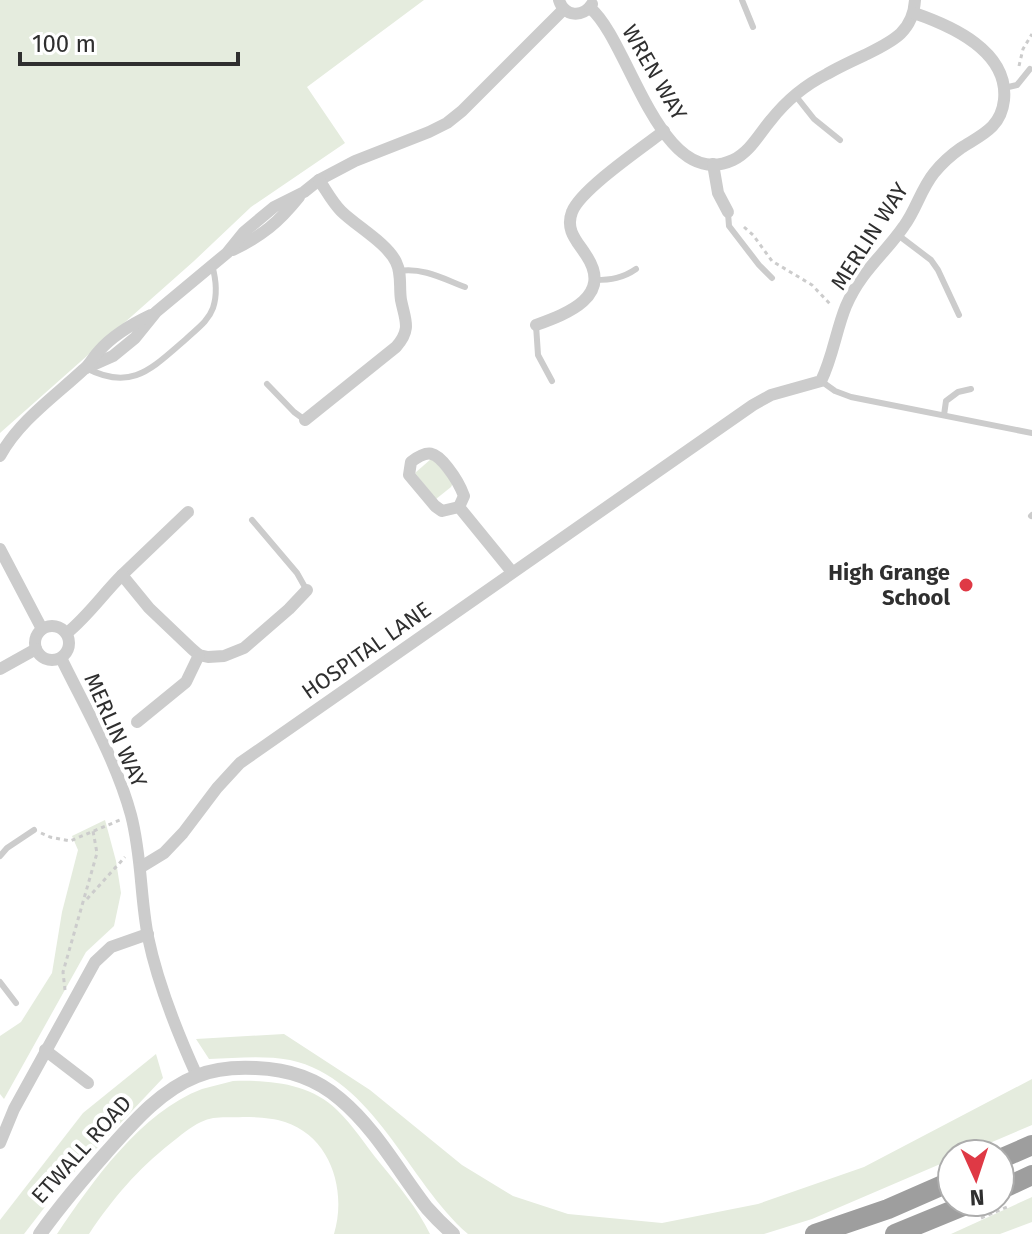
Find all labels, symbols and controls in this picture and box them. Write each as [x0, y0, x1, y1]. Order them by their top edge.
scale bar [20, 16, 238, 66]
street label: WREN WAY [616, 20, 693, 125]
text: 100 m [32, 30, 96, 58]
street label: MERLIN WAY [825, 178, 914, 295]
place label: High Grange School [828, 559, 950, 611]
marker: High Grange School [957, 576, 975, 594]
street label: HOSPITAL LANE [296, 596, 436, 705]
street label: MERLIN WAY [78, 669, 153, 792]
street label: ETWALL ROAD [26, 1090, 137, 1209]
north arrow [936, 1138, 1016, 1218]
text: N [969, 1184, 985, 1211]

